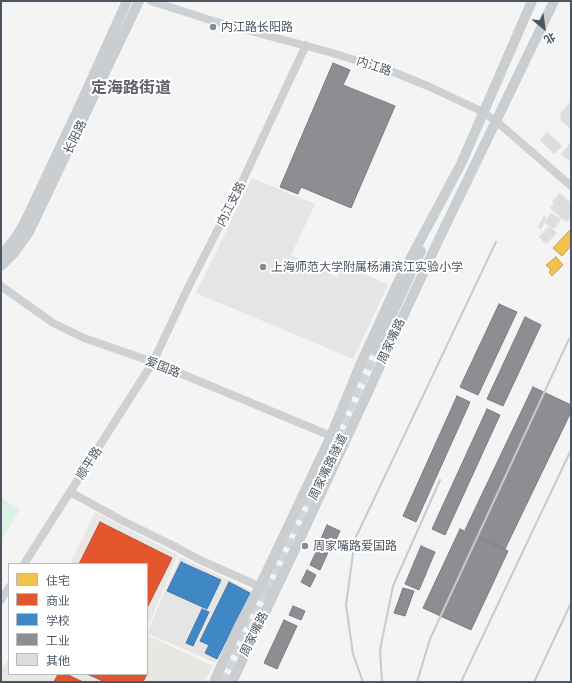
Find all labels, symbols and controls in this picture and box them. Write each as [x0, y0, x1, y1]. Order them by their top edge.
north arrow [524, 8, 564, 48]
place label: 内江路长阳路 [221, 20, 293, 34]
marker: 内江路长阳路 [208, 22, 218, 32]
text: 北 [542, 31, 558, 46]
street label: 内江路 [355, 54, 393, 78]
district label: 定海路街道 [91, 78, 171, 98]
street label: 长阳路 [61, 118, 89, 156]
street label: 内江支路 [214, 179, 248, 229]
place label: 上海师范大学附属杨浦滨江实验小学 [271, 260, 463, 274]
marker: 上海师范大学附属杨浦滨江实验小学 [258, 262, 268, 272]
street label: 周家嘴路 [374, 316, 408, 366]
street label: 爱国路 [144, 354, 182, 380]
street label: 周家嘴路隧道 [306, 431, 350, 503]
street label: 顺平路 [73, 444, 105, 482]
place label: 周家嘴路爱国路 [313, 539, 397, 553]
marker: 周家嘴路爱国路 [300, 541, 310, 551]
legend [8, 563, 148, 675]
text: 住宅 [46, 574, 70, 587]
text: 商业 [46, 594, 70, 607]
street label: 周家嘴路 [237, 609, 271, 659]
text: 学校 [46, 614, 70, 627]
text: 工业 [46, 634, 70, 647]
text: 其他 [46, 654, 70, 667]

